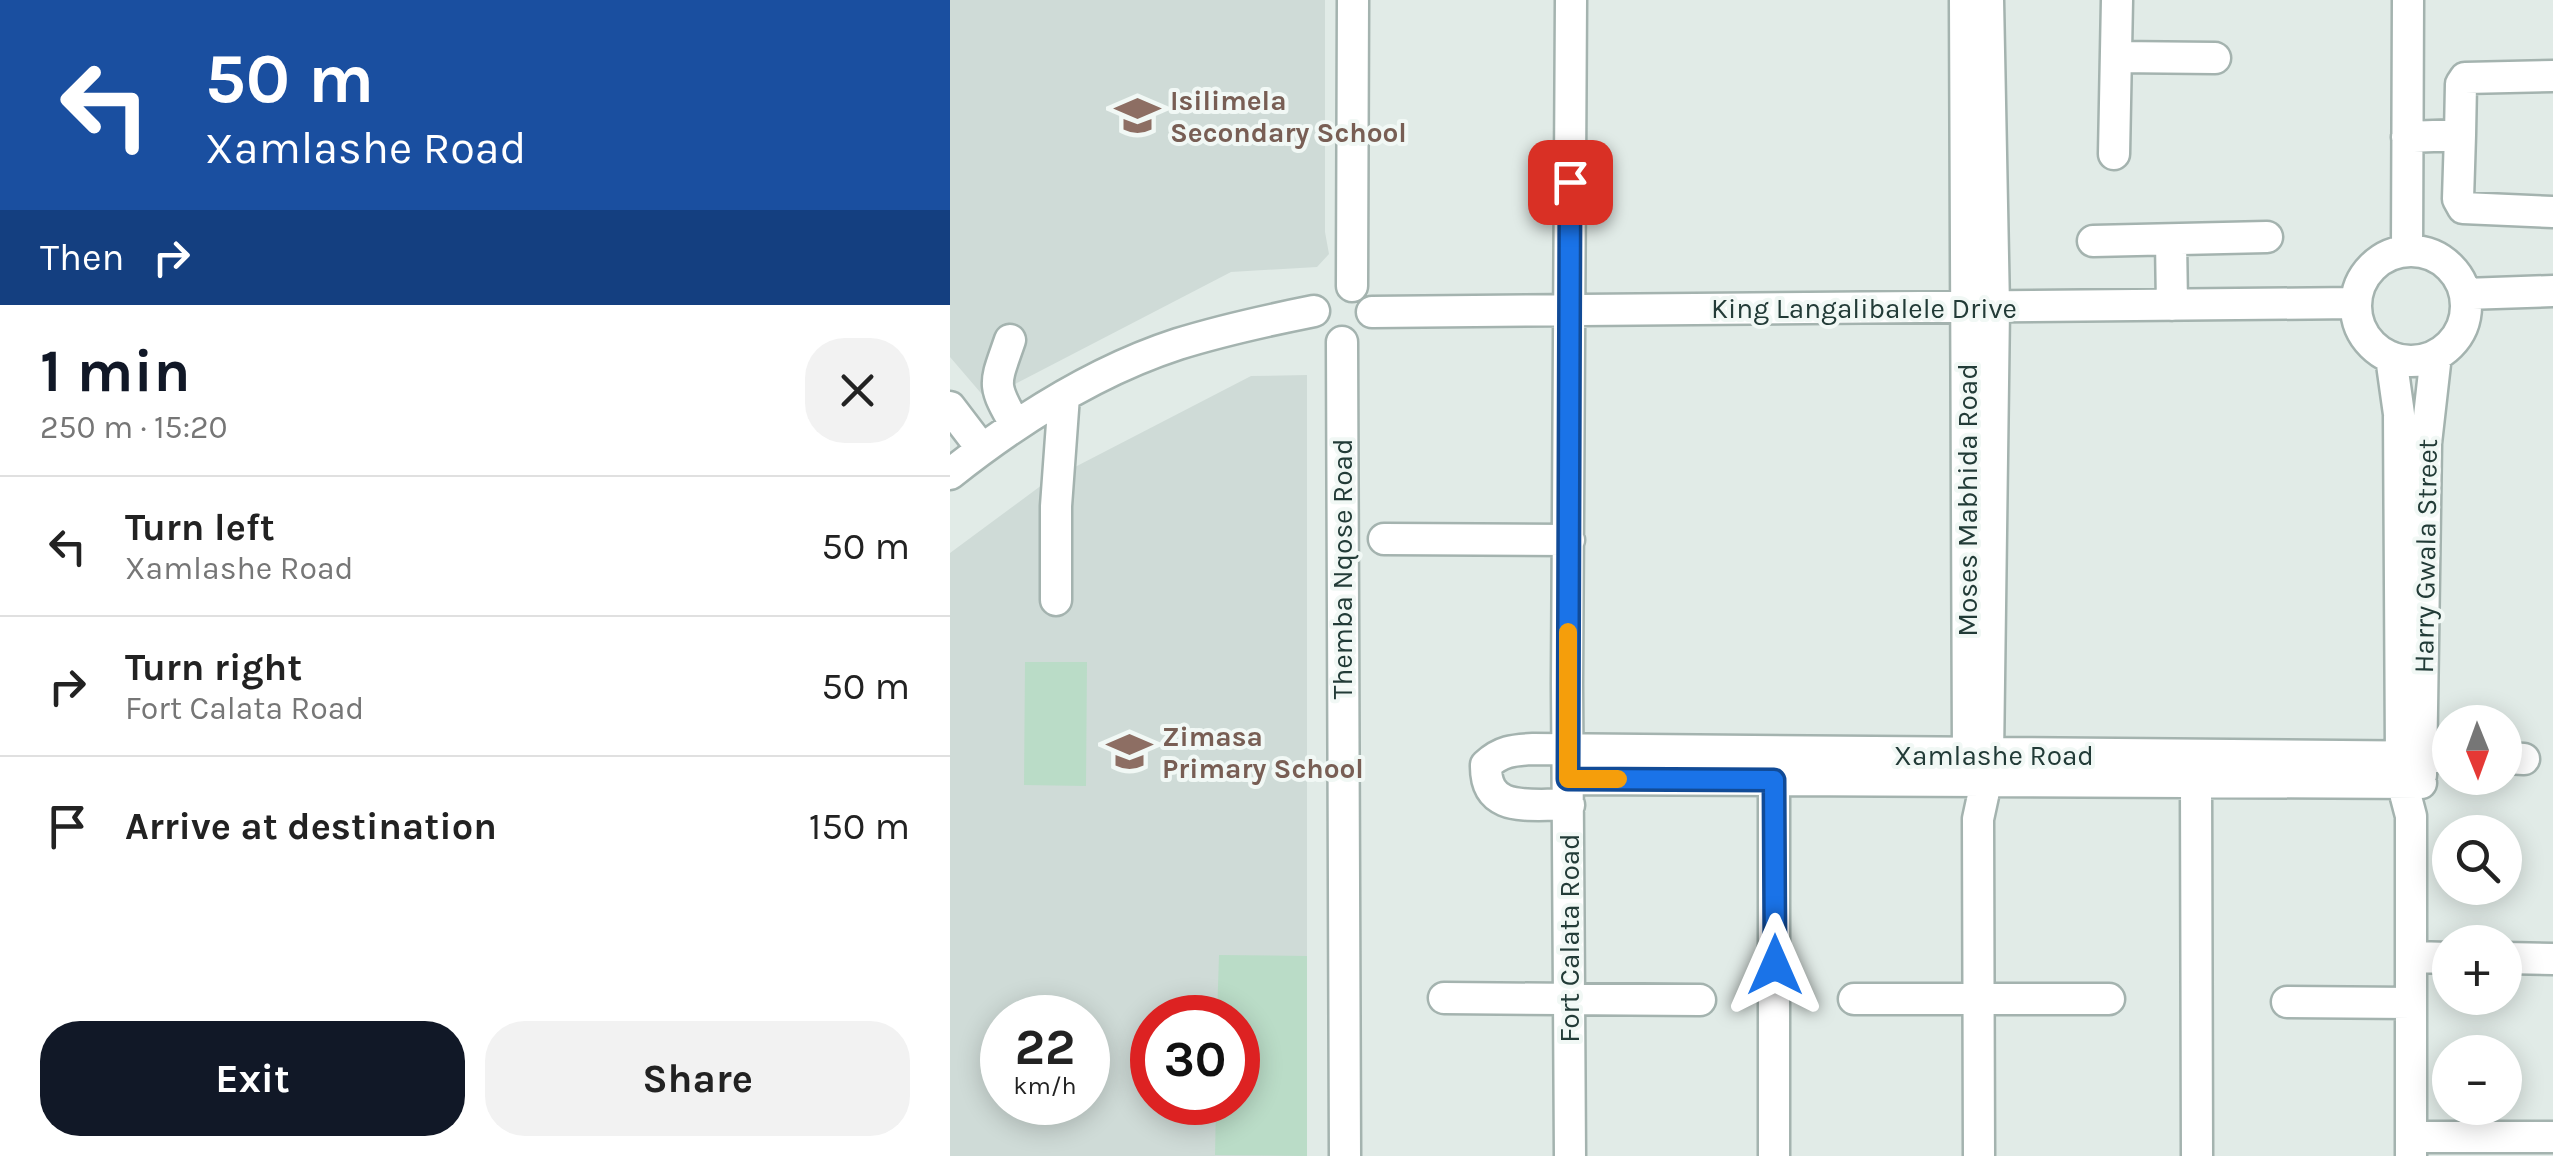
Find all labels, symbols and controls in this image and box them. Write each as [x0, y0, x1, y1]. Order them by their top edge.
text: 50 m [205, 38, 374, 120]
icon: left [40, 40, 170, 170]
place label: Isilimela Secondary School [1170, 84, 1407, 149]
school or university icon: Isilimela Secondary School [1113, 92, 1161, 140]
text: Xamlashe Road [205, 122, 526, 174]
pin [1528, 140, 1613, 225]
icon: arrive [1543, 155, 1598, 210]
icon: right [144, 230, 199, 285]
text: Then [40, 235, 124, 280]
street label: King Langalibalele Drive [1711, 292, 2017, 325]
text: 1 min [40, 336, 191, 406]
button: close [805, 338, 910, 443]
street label: Moses Mabhida Road [1951, 363, 1984, 637]
text: 250 m · 15:20 [40, 409, 228, 446]
street label: Themba Nqose Road [1326, 438, 1359, 700]
street label: Harry Gwala Street [2407, 438, 2444, 674]
text: Turn left [125, 505, 275, 550]
icon: left [40, 519, 95, 574]
text: 50 m [821, 524, 910, 569]
text: Xamlashe Road [125, 550, 353, 587]
text: Turn right [125, 645, 302, 690]
icon: right [40, 659, 95, 714]
text: 50 m [821, 664, 910, 709]
text: Fort Calata Road [125, 690, 364, 727]
north arrow [2432, 705, 2522, 795]
map controls [2432, 705, 2522, 1125]
place label: Zimasa Primary School [1162, 720, 1364, 785]
school or university icon: Zimasa Primary School [1105, 728, 1153, 776]
street label: Xamlashe Road [1894, 739, 2094, 772]
icon: arrive [40, 799, 95, 854]
text: Arrive at destination [125, 804, 497, 849]
text: 150 m [809, 804, 910, 849]
button: search [2432, 815, 2522, 905]
street label: Fort Calata Road [1553, 833, 1586, 1043]
position arrow [1723, 913, 1827, 1017]
button: + [2432, 925, 2522, 1015]
speed limit sign: 30 [1130, 995, 1260, 1125]
text: 22 [1015, 1018, 1075, 1077]
button: Exit [40, 1021, 465, 1136]
button: Share [485, 1021, 910, 1136]
button: − [2432, 1035, 2522, 1125]
text: km/h [1013, 1071, 1077, 1100]

